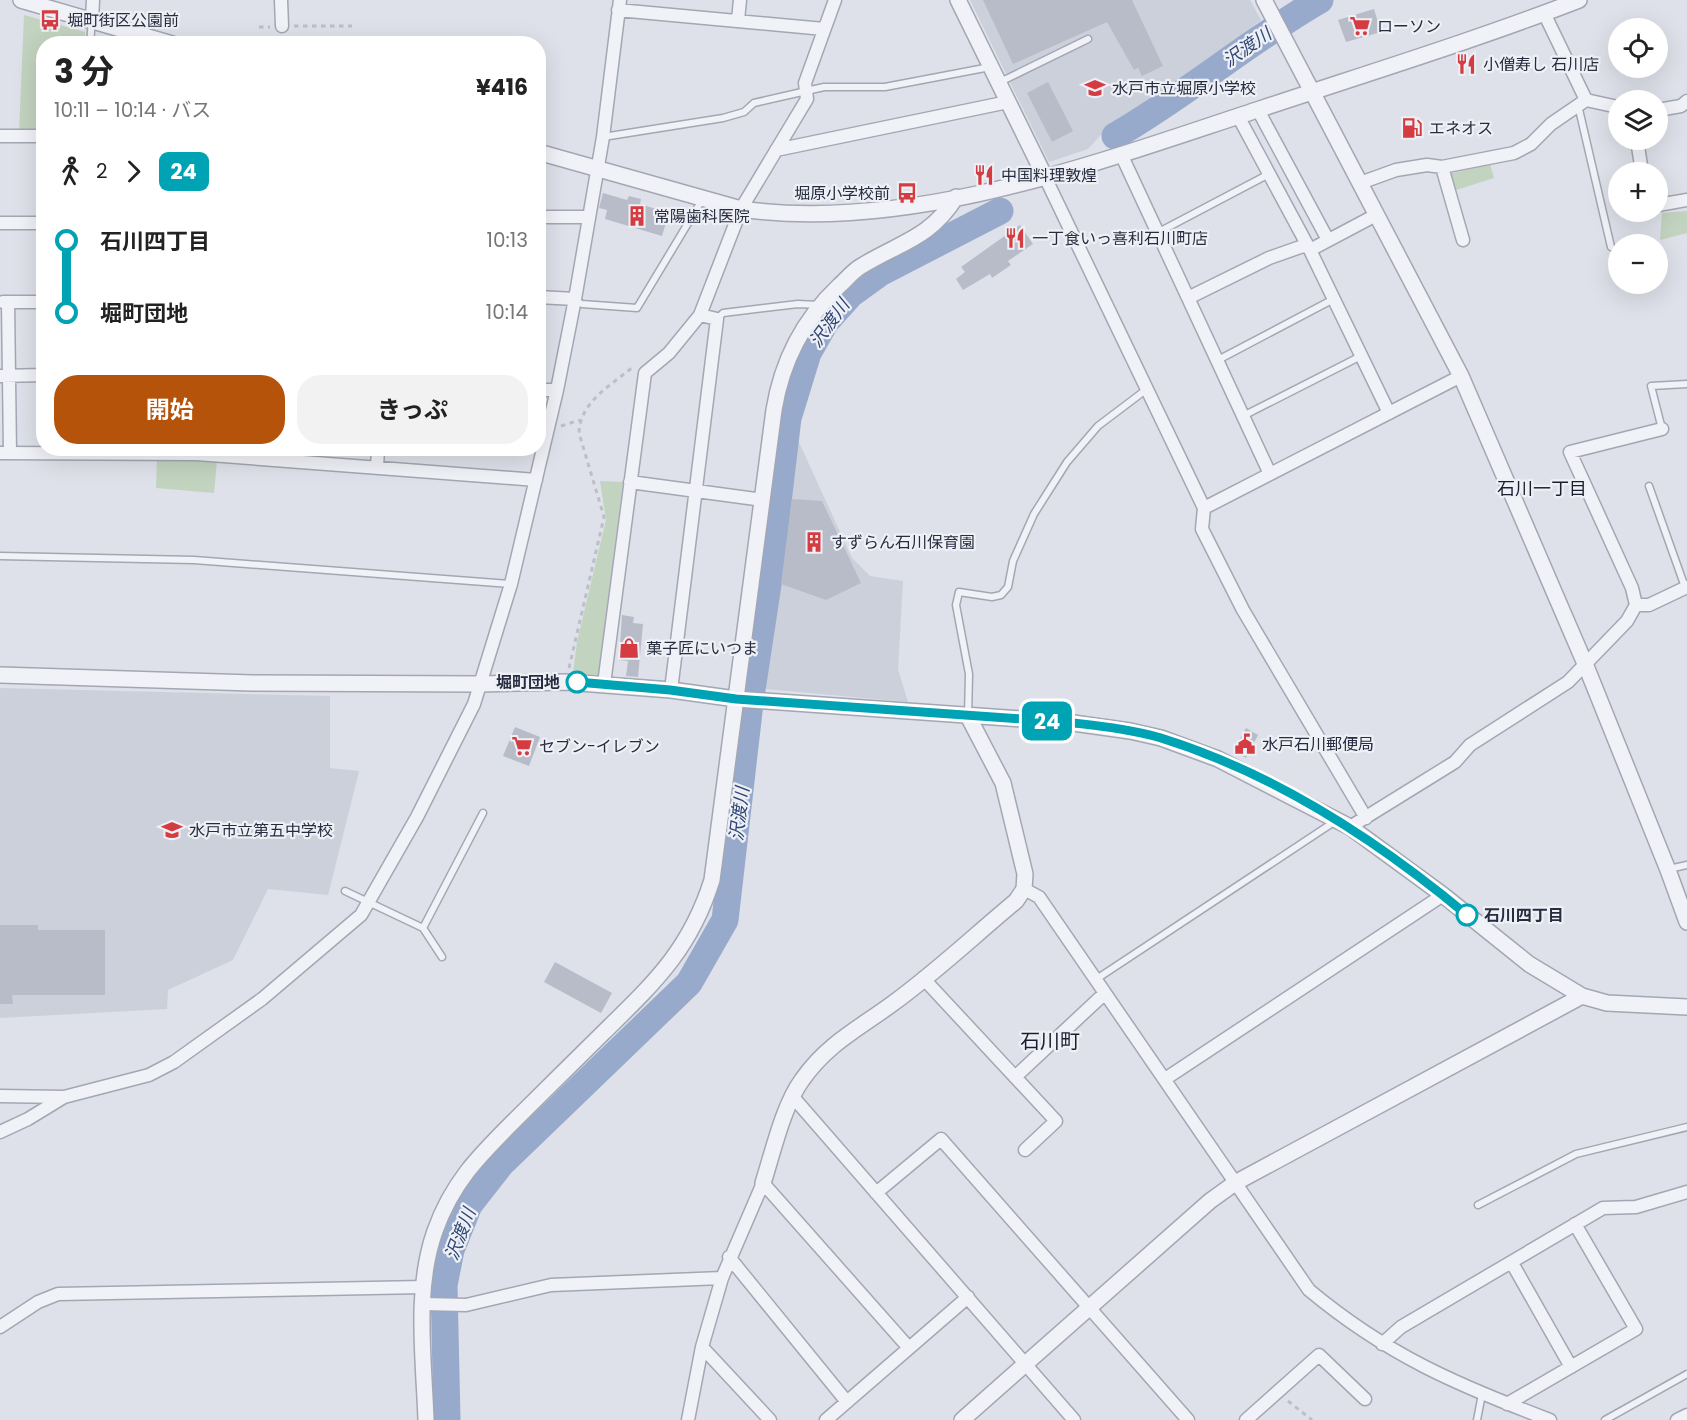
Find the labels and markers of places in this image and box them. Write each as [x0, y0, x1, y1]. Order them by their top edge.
bus stop icon: 堀町街区公園前 [38, 8, 62, 32]
place label: 堀町街区公園前 [67, 9, 179, 32]
supermarket icon: ローソン [1348, 14, 1372, 38]
place label: ローソン [1377, 15, 1441, 38]
restaurant icon: 小僧寿し 石川店 [1454, 52, 1478, 76]
place label: 小僧寿し 石川店 [1483, 53, 1599, 76]
school or university icon: 水戸市立堀原小学校 [1083, 76, 1107, 100]
place label: 水戸市立堀原小学校 [1112, 77, 1256, 100]
fuel station icon: エネオス [1400, 116, 1424, 140]
place label: エネオス [1429, 117, 1493, 140]
restaurant icon: 中国料理敦煌 [972, 163, 996, 187]
place label: 中国料理敦煌 [1001, 164, 1097, 187]
bus stop icon: 堀原小学校前 [895, 181, 919, 205]
place label: 堀原小学校前 [794, 182, 890, 205]
building icon: 常陽歯科医院 [625, 204, 649, 228]
place label: 常陽歯科医院 [654, 205, 750, 228]
restaurant icon: 一丁食いっ喜利石川町店 [1003, 226, 1027, 250]
place label: 一丁食いっ喜利石川町店 [1032, 227, 1208, 250]
building icon: すずらん石川保育園 [802, 530, 826, 554]
place label: すずらん石川保育園 [831, 531, 975, 554]
shop icon: 菓子匠にいつま [617, 636, 641, 660]
place label: 菓子匠にいつま [646, 637, 758, 660]
place label: 堀町団地 [496, 671, 560, 694]
marker: 堀町団地 [566, 671, 588, 693]
public building icon: 水戸石川郵便局 [1233, 732, 1257, 756]
place label: 水戸石川郵便局 [1262, 733, 1374, 756]
supermarket icon: セブン-イレブン [510, 734, 534, 758]
place label: セブン-イレブン [539, 735, 660, 758]
school or university icon: 水戸市立第五中学校 [160, 818, 184, 842]
place label: 水戸市立第五中学校 [189, 819, 333, 842]
marker: 石川四丁目 [1456, 904, 1478, 926]
place label: 石川四丁目 [1484, 904, 1564, 927]

